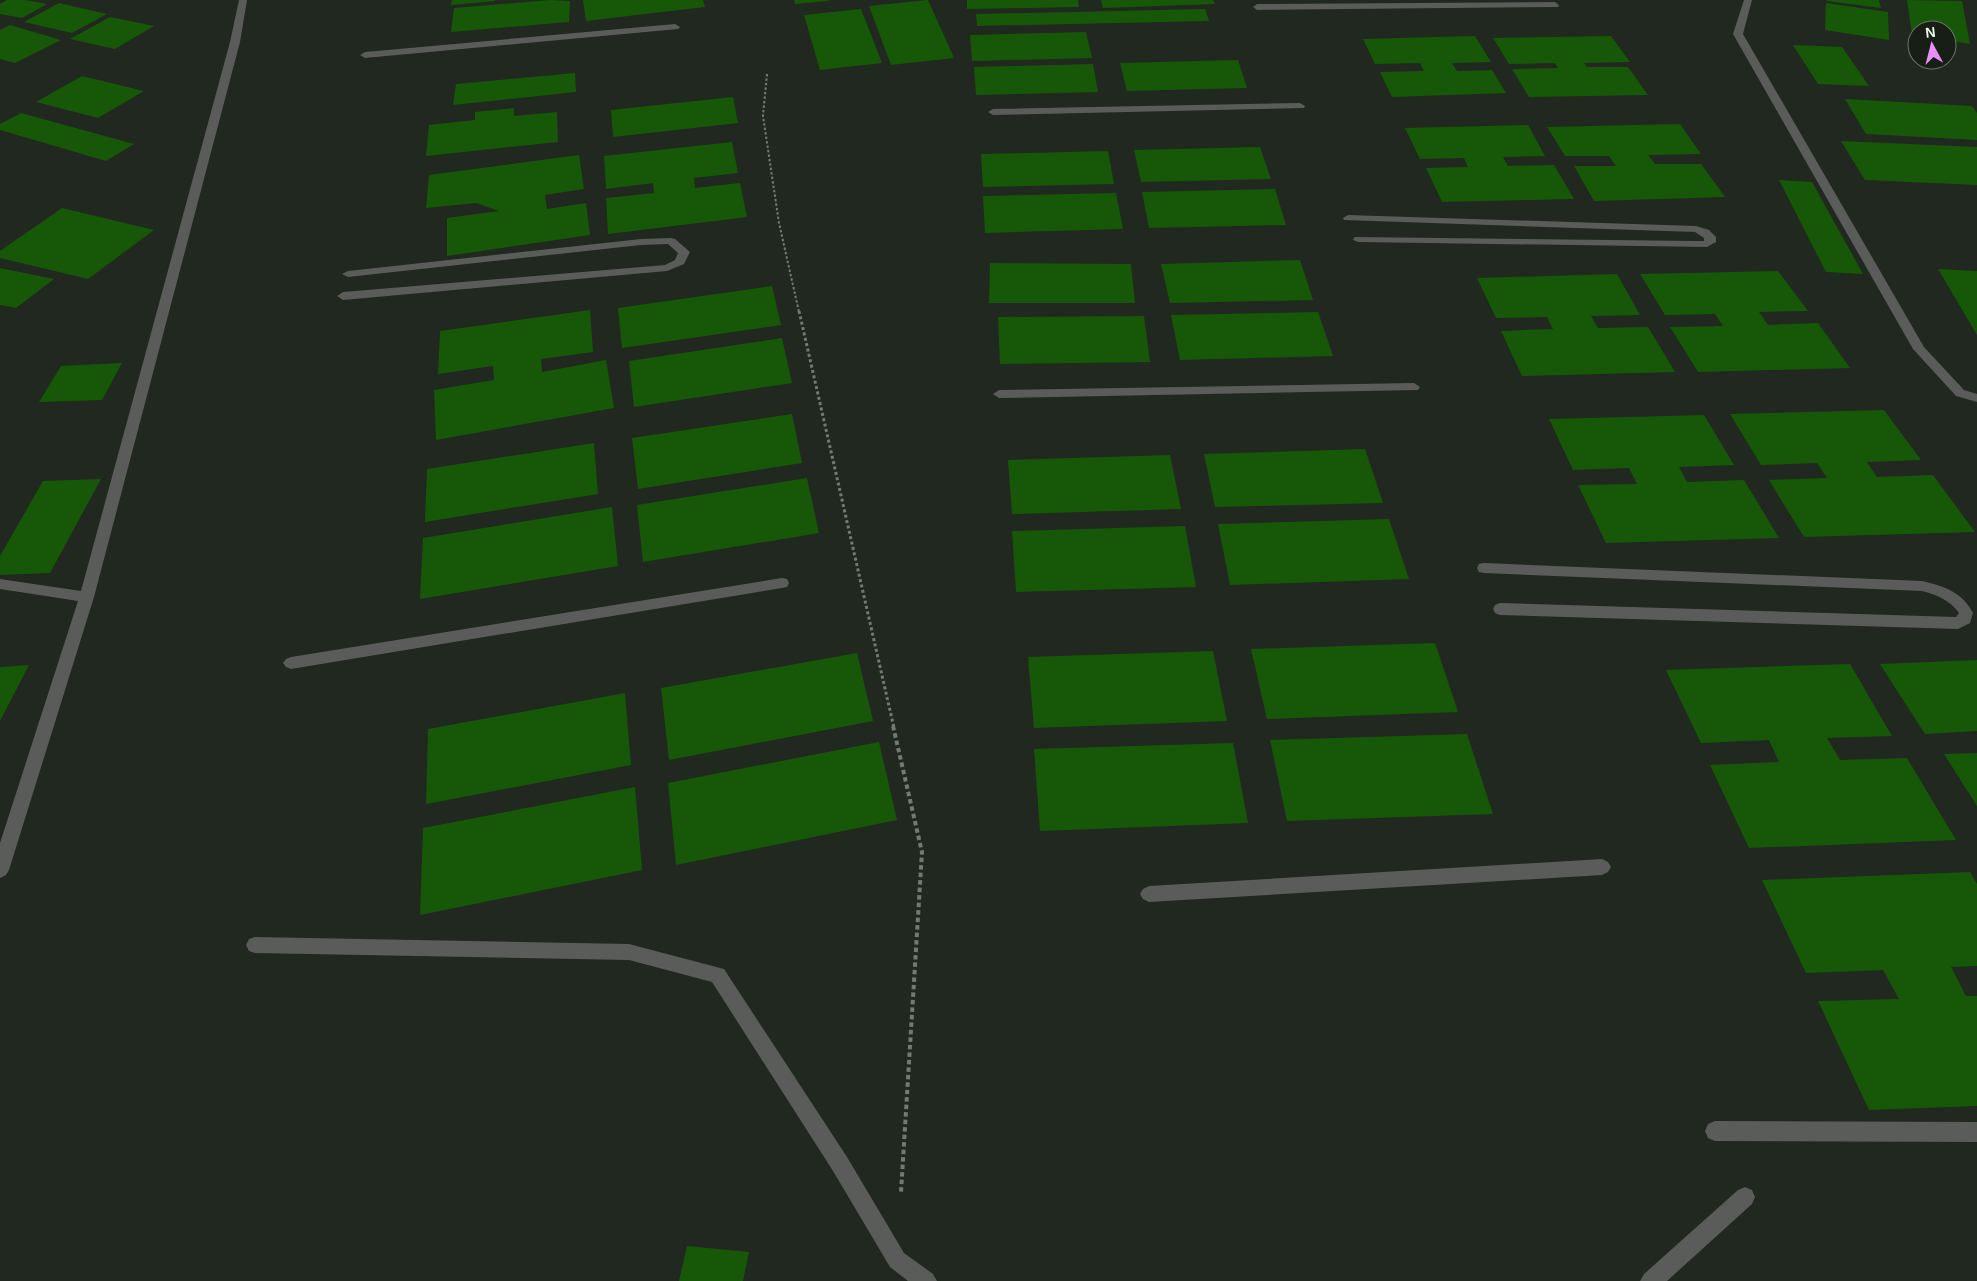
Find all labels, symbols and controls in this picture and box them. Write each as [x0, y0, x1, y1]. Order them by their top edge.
north arrow [1907, 20, 1957, 70]
text: N [1924, 24, 1936, 41]

